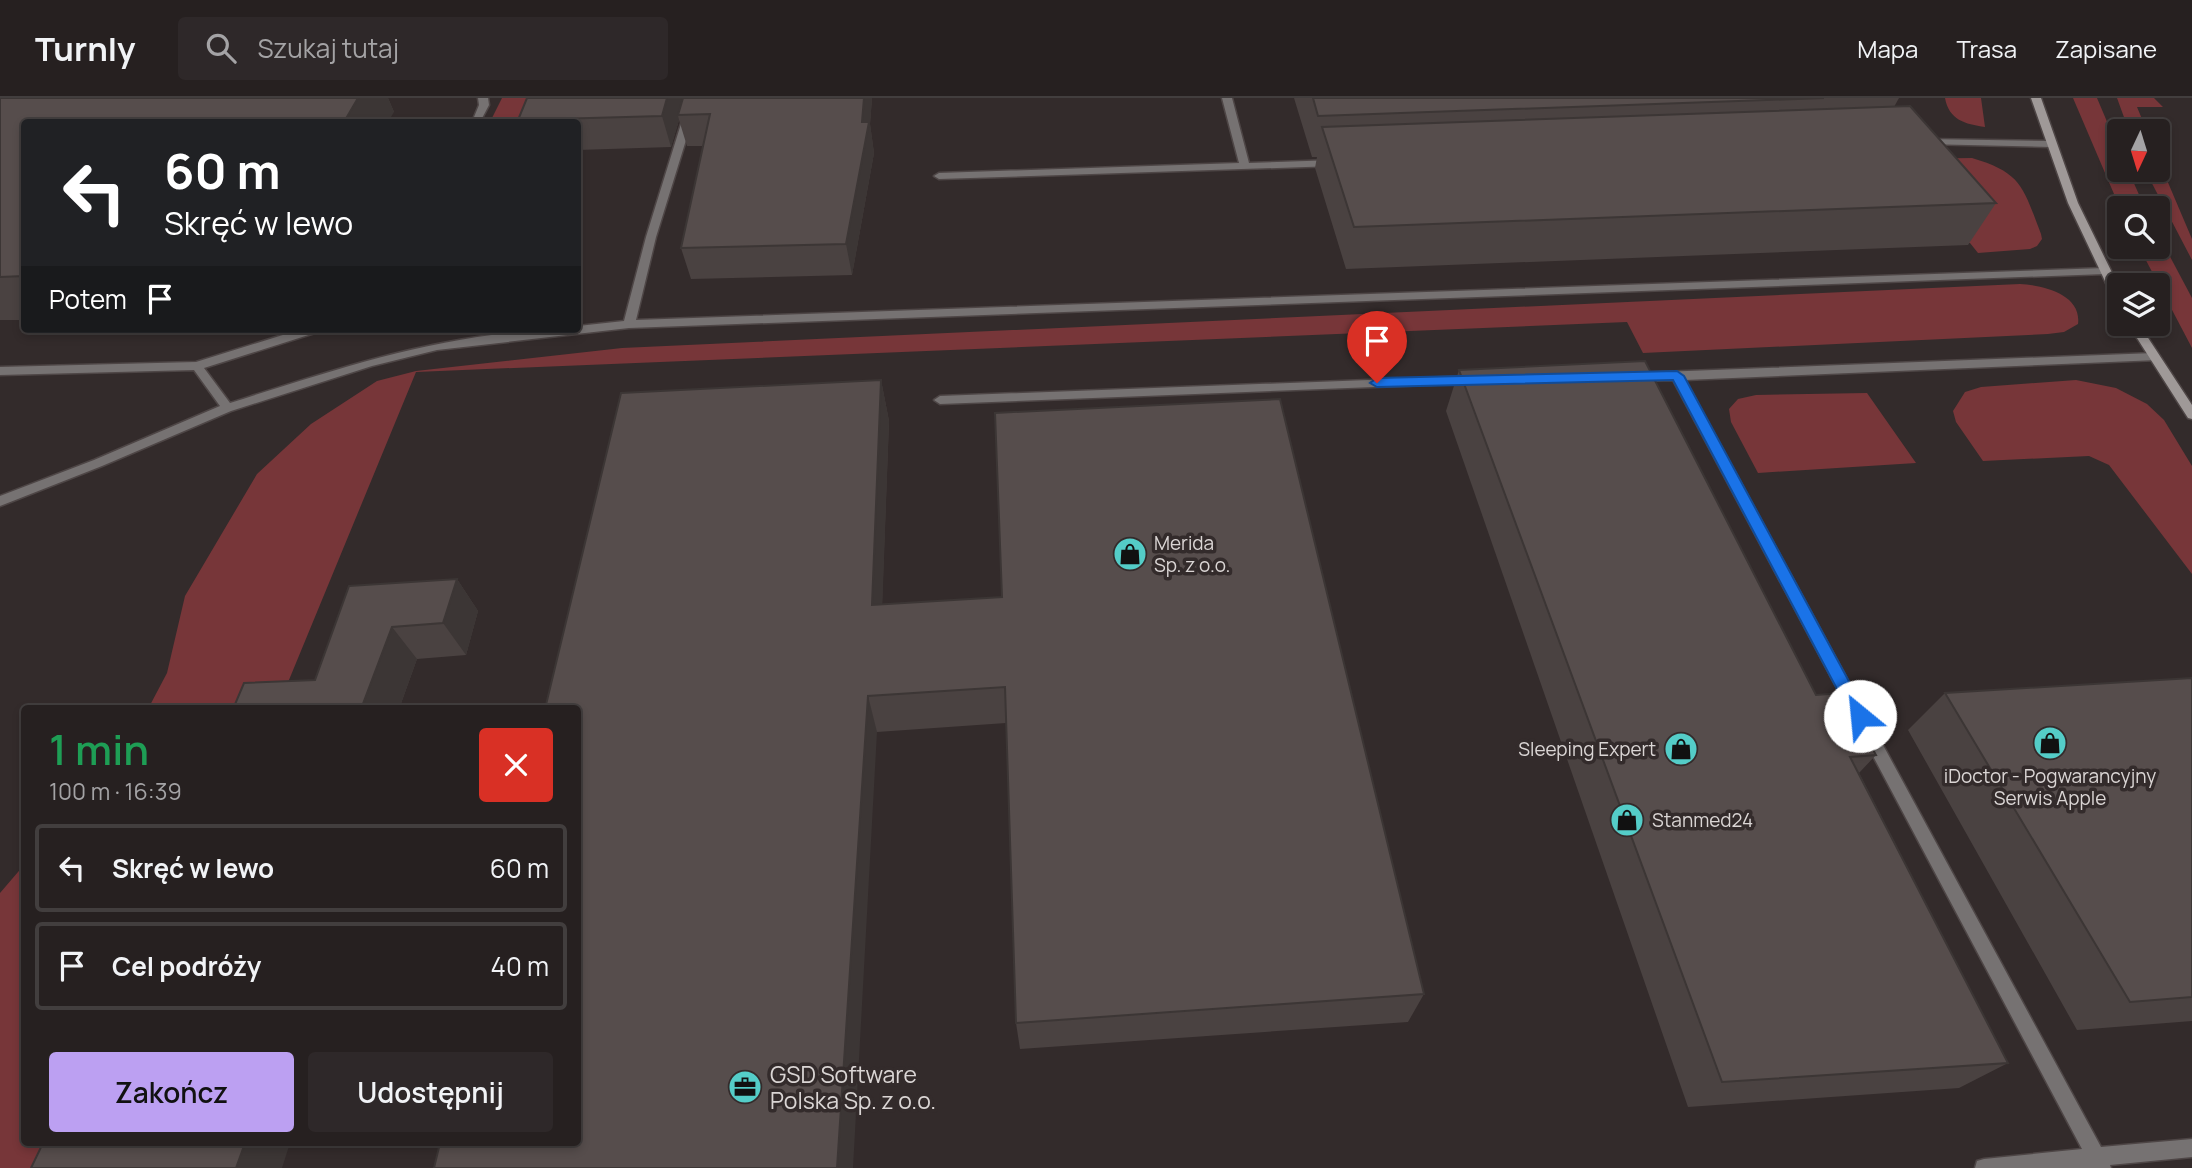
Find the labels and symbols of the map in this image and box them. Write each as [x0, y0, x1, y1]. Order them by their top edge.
north arrow [2107, 119, 2170, 182]
pin [1347, 311, 1407, 383]
place label: Merida Sp. z o.o. [1154, 530, 1230, 578]
shop icon: Merida Sp. z o.o. [1111, 535, 1149, 573]
position arrow [1823, 679, 1897, 753]
shop icon: iDoctor - Pogwarancyjny Serwis Apple [2031, 724, 2069, 762]
shop icon: Sleeping Expert [1662, 730, 1700, 768]
place label: Sleeping Expert [1518, 736, 1656, 762]
place label: iDoctor - Pogwarancyjny Serwis Apple [1944, 763, 2156, 811]
shop icon: Stanmed24 [1608, 801, 1646, 839]
place label: Stanmed24 [1652, 807, 1753, 833]
place label: GSD Software Polska Sp. z o.o. [770, 1058, 936, 1116]
office icon: GSD Software Polska Sp. z o.o. [726, 1068, 764, 1106]

